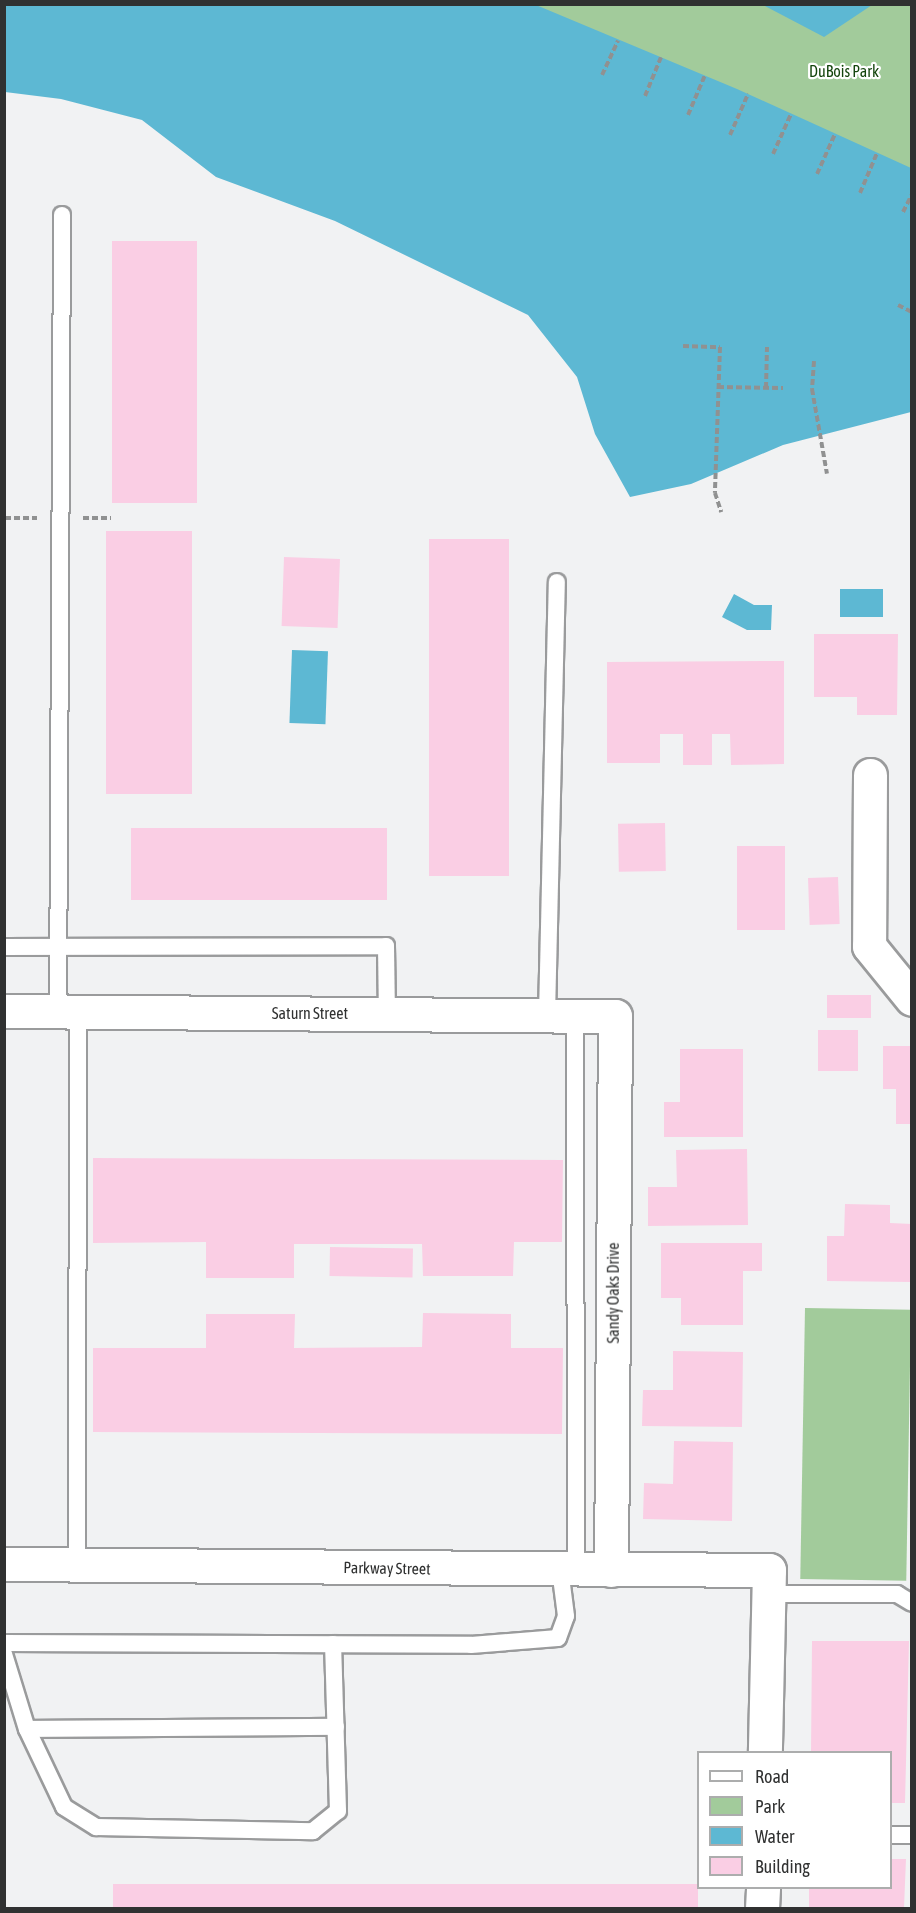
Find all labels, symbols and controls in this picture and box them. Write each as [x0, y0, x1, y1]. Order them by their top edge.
park label: DuBois Park [809, 61, 879, 81]
street label: Saturn Street [272, 1003, 348, 1023]
street label: Sandy Oaks Drive [603, 1242, 623, 1344]
street label: Parkway Street [343, 1558, 431, 1578]
legend [697, 1751, 892, 1889]
text: Road [755, 1766, 789, 1787]
text: Park [755, 1796, 785, 1817]
text: Water [755, 1826, 794, 1847]
text: Building [755, 1856, 810, 1877]

